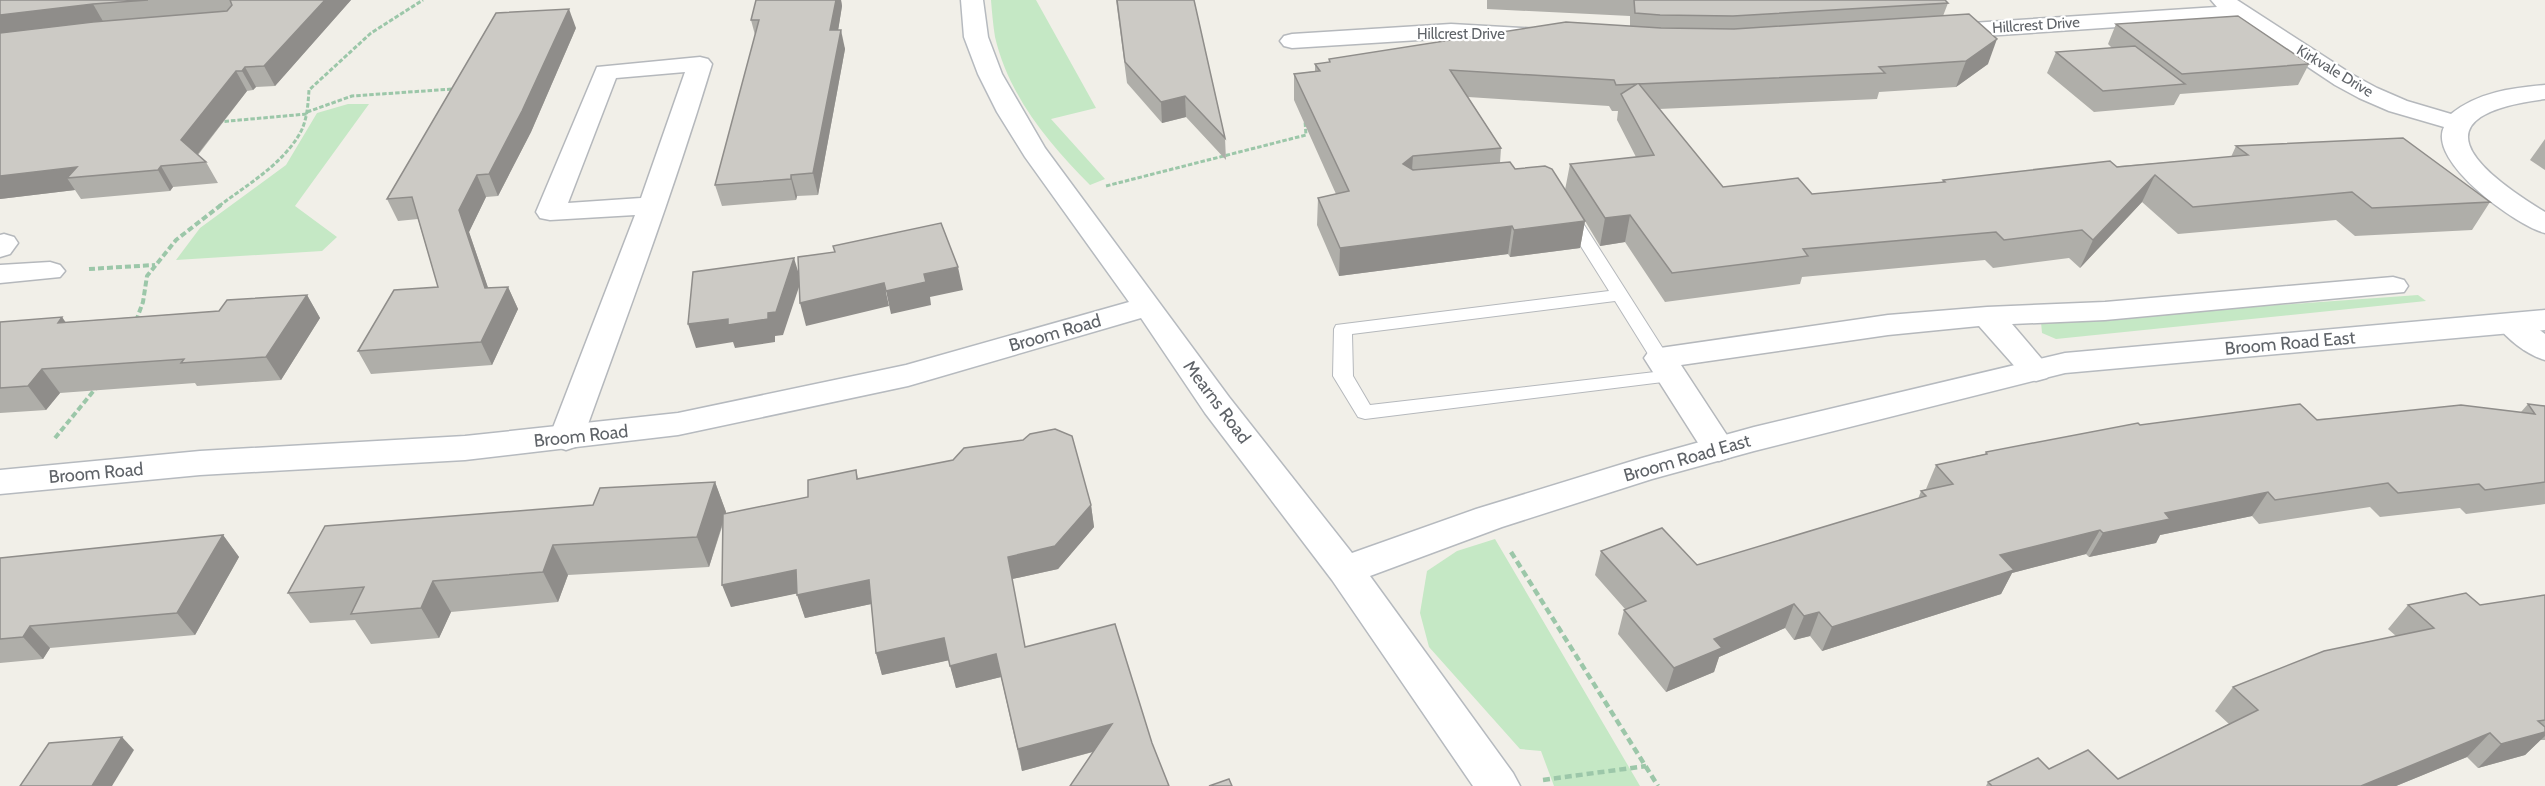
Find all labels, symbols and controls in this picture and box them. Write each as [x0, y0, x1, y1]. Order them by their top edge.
street label: Hillcrest Drive [1991, 13, 2081, 37]
street label: Hillcrest Drive [1417, 25, 1505, 43]
street label: Kirkvale Drive [2293, 41, 2377, 101]
street label: Broom Road [1006, 309, 1104, 357]
street label: Broom Road East [2224, 326, 2356, 360]
street label: Mearns Road [1179, 356, 1255, 448]
street label: Broom Road [533, 420, 629, 452]
street label: Broom Road East [1621, 429, 1753, 487]
street label: Broom Road [48, 458, 144, 488]

